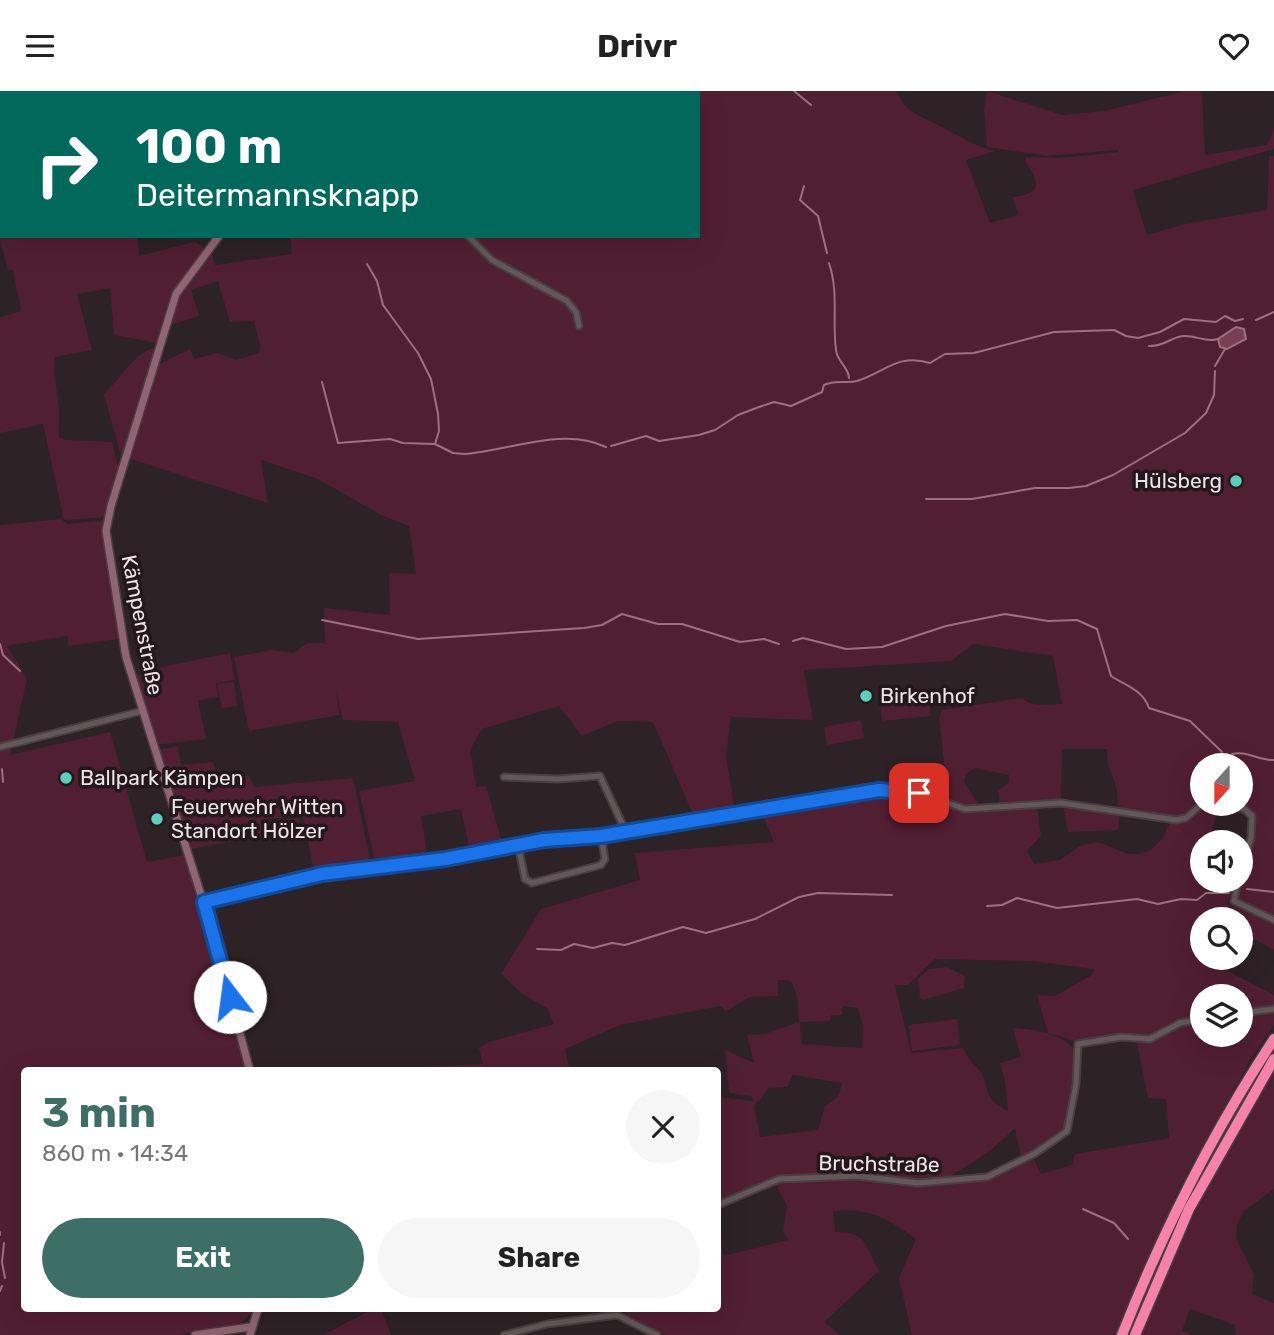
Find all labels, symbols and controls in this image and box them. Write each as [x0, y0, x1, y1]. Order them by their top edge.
icon: menu [21, 27, 59, 65]
text: Drivr [597, 27, 677, 65]
icon: heart [1215, 27, 1253, 65]
text: 100 m [136, 117, 282, 175]
icon: right [21, 119, 112, 210]
text: Deitermannsknapp [136, 176, 419, 214]
place label: Hülsberg [1134, 468, 1222, 493]
marker: Hülsberg [1228, 473, 1244, 489]
street label: Kämpenstraße [117, 553, 168, 697]
place label: Birkenhof [880, 683, 975, 708]
marker: Birkenhof [858, 688, 874, 704]
north arrow [1190, 753, 1253, 815]
map controls [1190, 753, 1253, 1047]
pin [889, 763, 949, 823]
place label: Ballpark Kämpen [80, 765, 243, 790]
marker: Ballpark Kämpen [58, 770, 74, 786]
icon: arrive [900, 774, 938, 812]
place label: Feuerwehr Witten Standort Hölzer [171, 794, 343, 843]
marker: Feuerwehr Witten Standort Hölzer [149, 811, 165, 827]
button: sound [1190, 830, 1253, 893]
button: search [1190, 907, 1253, 970]
position arrow [193, 960, 267, 1034]
button: layers [1190, 984, 1253, 1047]
text: 3 min [42, 1088, 156, 1138]
button: close [626, 1090, 700, 1164]
text: 860 m · 14:34 [42, 1139, 188, 1167]
street label: Bruchstraße [818, 1150, 940, 1177]
button: Exit [42, 1218, 364, 1298]
button: Share [378, 1218, 700, 1298]

